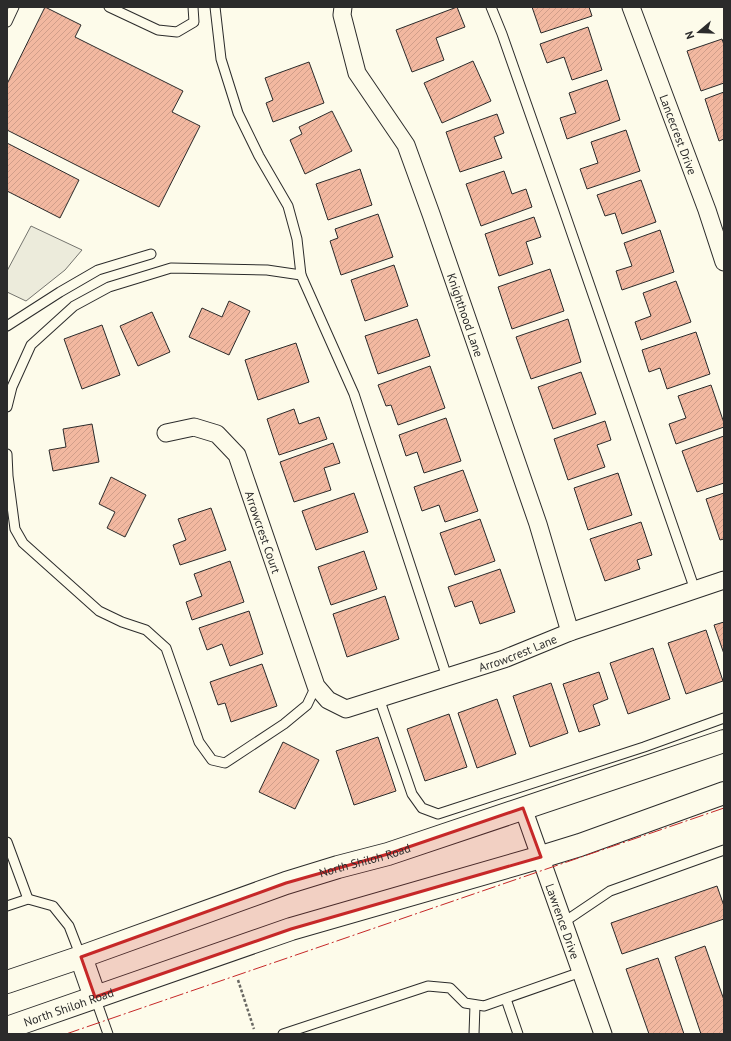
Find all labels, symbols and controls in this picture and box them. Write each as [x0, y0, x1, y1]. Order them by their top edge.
north arrow [679, 12, 719, 52]
text: N [682, 30, 697, 41]
street label: Lancecrest Drive [657, 92, 701, 177]
street label: Knighthood Lane [444, 271, 487, 359]
street label: Arrowcrest Court [242, 489, 284, 575]
street label: Arrowcrest Lane [476, 631, 559, 674]
street label: North Shiloh Road [317, 840, 412, 880]
street label: Lawrence Drive [543, 881, 583, 961]
street label: North Shiloh Road [21, 984, 115, 1029]

